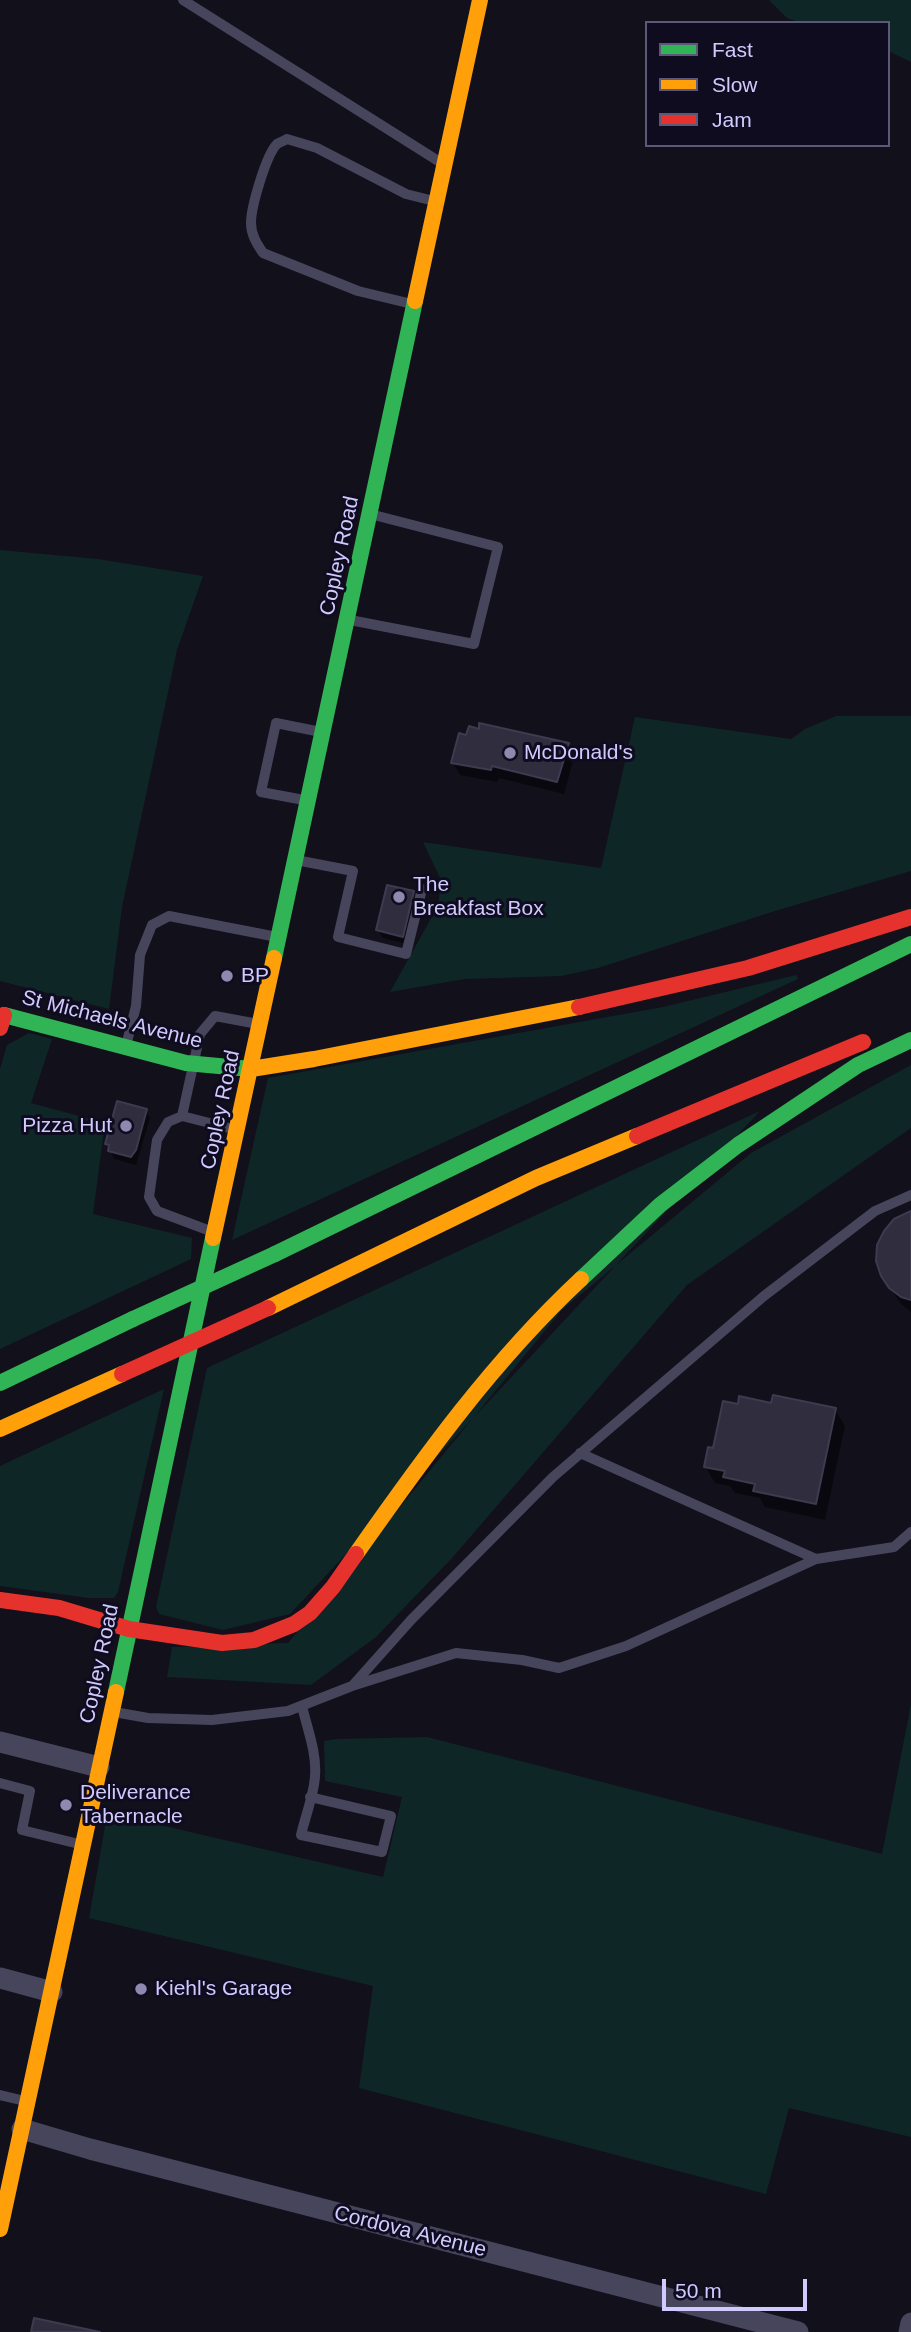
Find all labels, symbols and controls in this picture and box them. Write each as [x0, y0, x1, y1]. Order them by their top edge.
legend [645, 21, 890, 147]
text: Fast [712, 38, 753, 61]
text: Slow [712, 73, 758, 96]
text: Jam [712, 108, 752, 131]
street label: Copley Road [315, 494, 365, 618]
place label: McDonald's [524, 740, 633, 766]
marker: McDonald's [502, 745, 518, 761]
place label: The Breakfast Box [413, 872, 544, 922]
marker: The Breakfast Box [391, 889, 407, 905]
place label: BP [241, 963, 269, 989]
marker: BP [219, 968, 235, 984]
street label: St Michaels Avenue [19, 985, 205, 1055]
street label: Copley Road [196, 1048, 246, 1172]
place label: Pizza Hut [22, 1113, 112, 1139]
marker: Pizza Hut [118, 1118, 134, 1134]
street label: Copley Road [75, 1602, 125, 1726]
place label: Deliverance Tabernacle [80, 1780, 191, 1830]
marker: Deliverance Tabernacle [58, 1797, 74, 1813]
place label: Kiehl's Garage [155, 1976, 292, 2002]
marker: Kiehl's Garage [133, 1981, 149, 1997]
street label: Cordova Avenue [331, 2201, 489, 2263]
scale bar [666, 2266, 811, 2310]
text: 50 m [675, 2279, 722, 2302]

